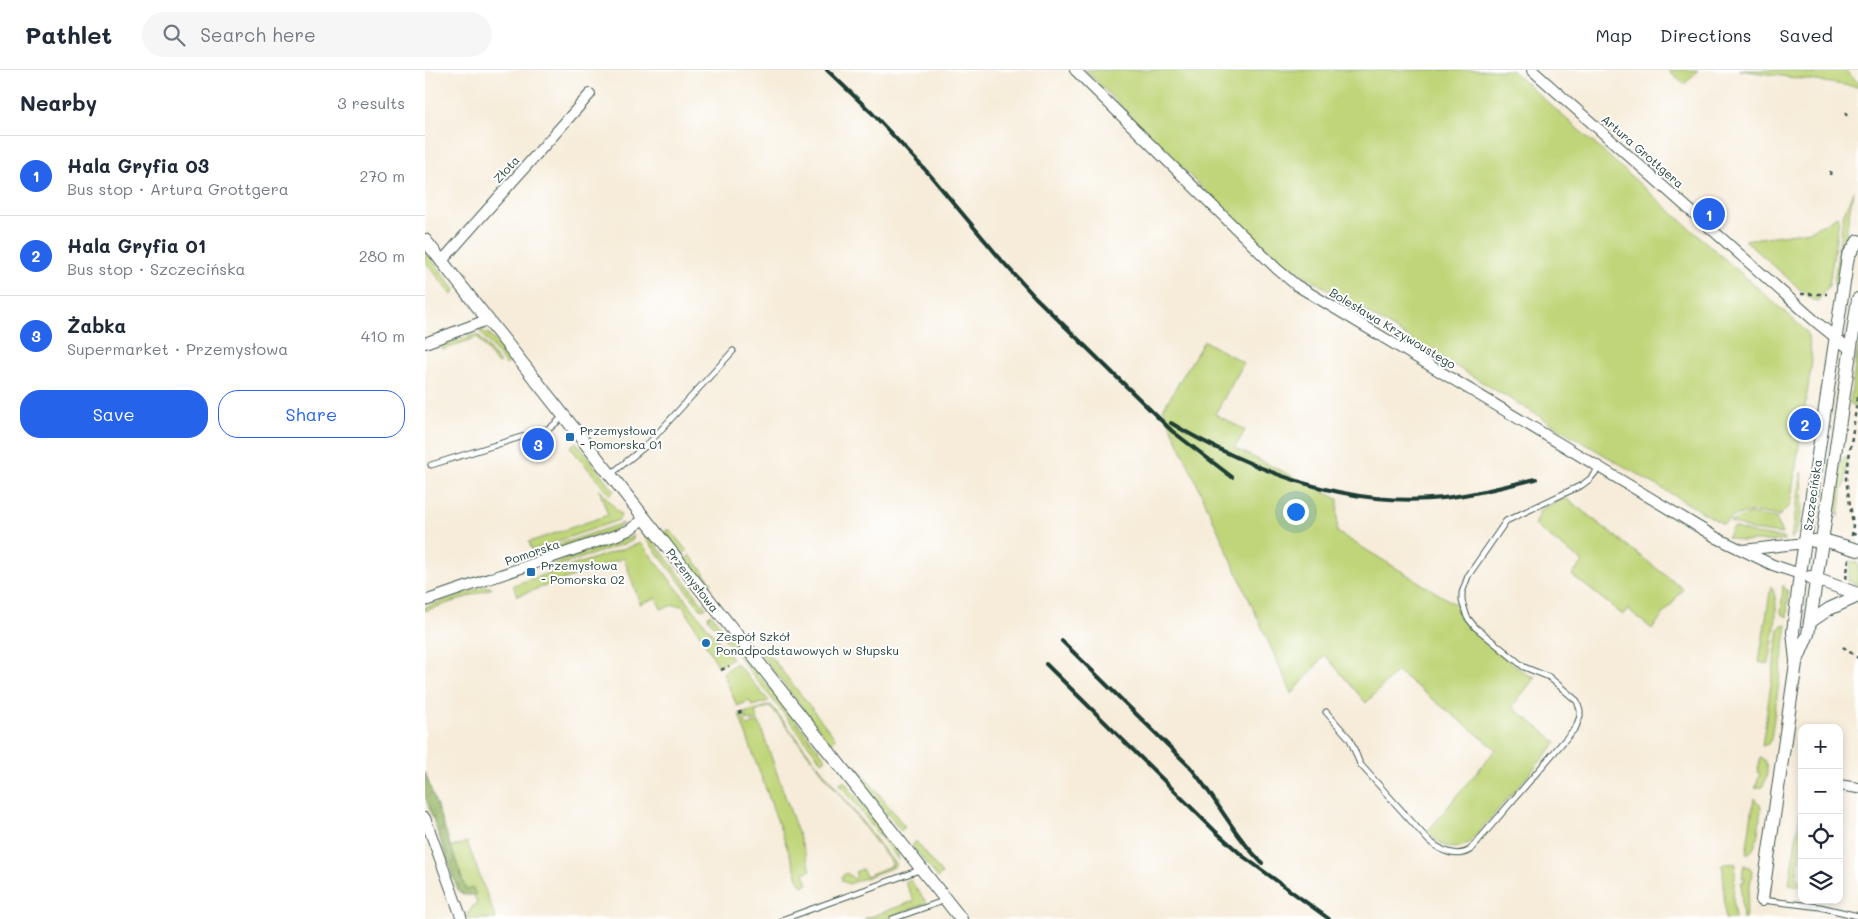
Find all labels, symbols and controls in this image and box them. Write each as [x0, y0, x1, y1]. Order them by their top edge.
search box [142, 12, 492, 57]
text: Pathlet [25, 19, 112, 50]
icon: search [160, 21, 188, 49]
text: Search here [200, 22, 316, 47]
text: Map [1595, 23, 1632, 47]
text: Directions [1660, 23, 1752, 47]
text: Saved [1780, 23, 1833, 47]
text: Nearby [20, 89, 97, 116]
text: 3 results [337, 92, 405, 113]
street label: Artura Grottgera [1599, 111, 1687, 191]
street label: Złota [489, 152, 523, 186]
text: Hala Gryfia 03 [67, 153, 209, 178]
text: 1 [32, 165, 40, 186]
text: 270 m [359, 165, 405, 186]
text: Bus stop · Artura Grottgera [67, 178, 289, 199]
pin: 1 [1693, 195, 1725, 233]
text: Hala Gryfia 01 [67, 233, 206, 258]
text: 2 [32, 245, 40, 266]
text: 280 m [359, 245, 405, 266]
text: Bus stop · Szczecińska [67, 258, 246, 279]
street label: Bolesława Krzywoustego [1327, 284, 1459, 372]
text: Żabka [67, 313, 126, 338]
text: 3 [31, 325, 41, 346]
text: 410 m [361, 325, 405, 346]
text: Supermarket · Przemysłowa [67, 338, 288, 359]
button: Save [20, 390, 208, 438]
button: Share [218, 390, 405, 438]
pin: 2 [1789, 405, 1821, 443]
place label: Przemysłowa - Pomorska 01 [580, 422, 662, 452]
pin: 3 [522, 425, 554, 463]
marker: Przemysłowa - Pomorska 01 [564, 431, 576, 443]
street label: Szczecińska [1799, 458, 1825, 532]
your location [1283, 499, 1309, 525]
street label: Pomorska [503, 535, 561, 569]
street label: Przemysłowa [663, 545, 723, 615]
place label: Przemysłowa - Pomorska 02 [541, 557, 625, 587]
marker: Przemysłowa - Pomorska 02 [525, 566, 537, 578]
place label: Zespół Szkół Ponadpodstawowych w Słupsku [716, 628, 899, 658]
marker: Zespół Szkół Ponadpodstawowych w Słupsku [700, 637, 712, 649]
map controls [1798, 724, 1843, 904]
button: + [1798, 724, 1843, 769]
button: − [1798, 769, 1843, 814]
button: locate [1798, 814, 1843, 859]
button: layers [1798, 859, 1843, 904]

